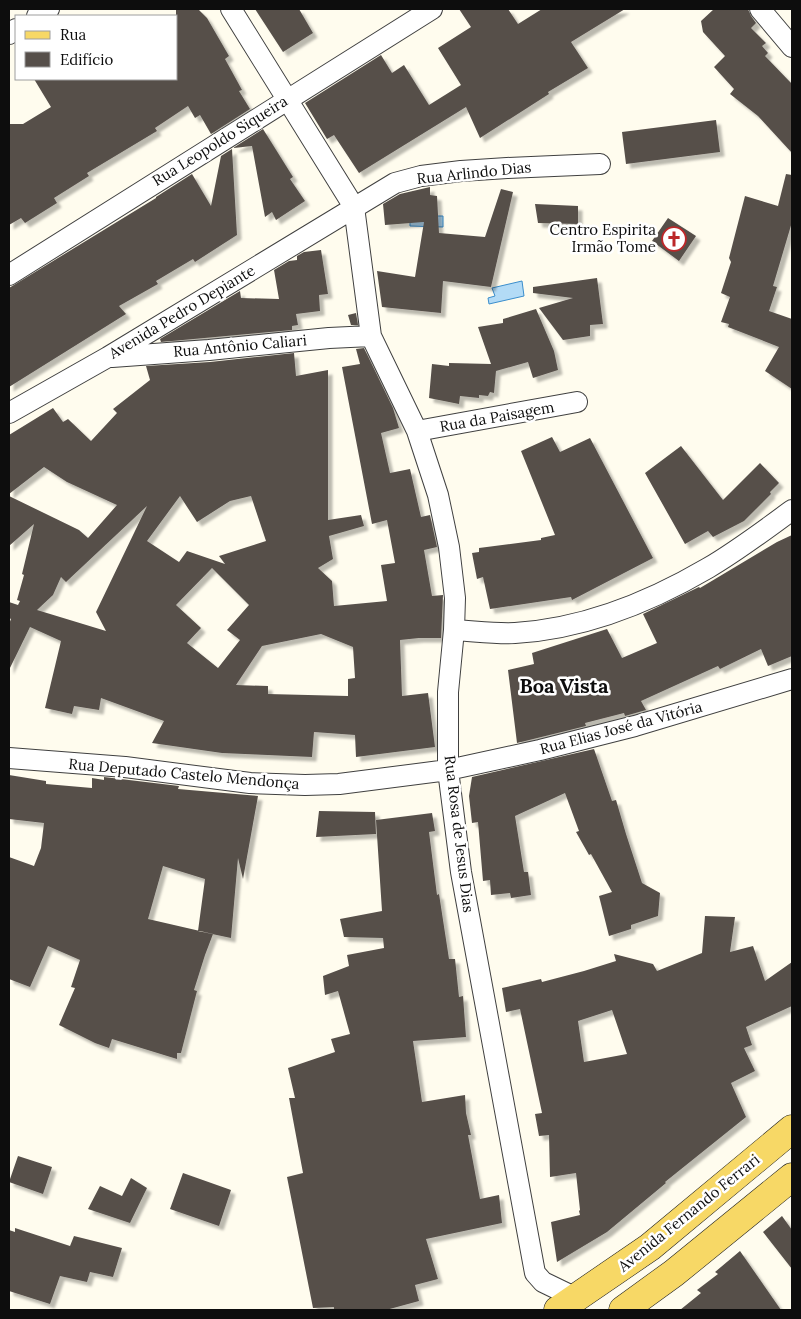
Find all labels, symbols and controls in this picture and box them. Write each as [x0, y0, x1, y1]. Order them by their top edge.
legend [15, 15, 178, 80]
text: Rua [60, 25, 86, 44]
text: Edifício [60, 50, 113, 69]
street label: Rua Leopoldo Siqueira [149, 91, 291, 190]
street label: Rua Arlindo Dias [416, 157, 532, 188]
place label: Centro Espirita Irmão Tome [550, 220, 656, 256]
church icon: Centro Espirita Irmão Tome [661, 226, 687, 252]
street label: Avenida Pedro Depiante [104, 260, 258, 363]
street label: Rua Antônio Caliari [172, 330, 308, 361]
street label: Rua da Paisagem [438, 397, 556, 436]
district label: Boa Vista [520, 673, 609, 698]
street label: Rua Elias José da Vitória [538, 697, 704, 758]
street label: Rua Deputado Castelo Mendonça [68, 754, 301, 793]
street label: Rua Rosa de Jesus Dias [440, 754, 479, 914]
street label: Avenida Fernando Ferrari [613, 1150, 763, 1276]

